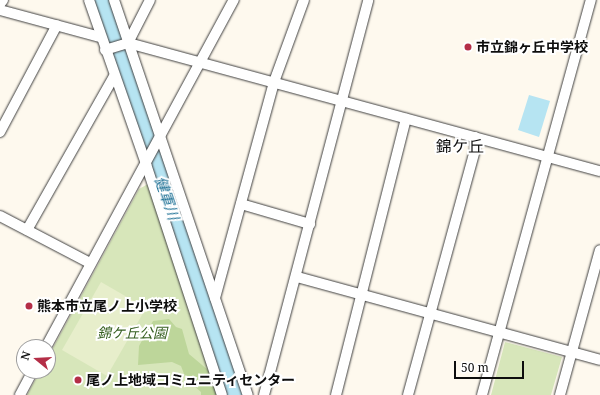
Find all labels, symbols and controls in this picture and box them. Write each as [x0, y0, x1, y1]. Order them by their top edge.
place label: 市立錦ヶ丘中学校 [476, 39, 588, 55]
marker: 市立錦ヶ丘中学校 [463, 42, 473, 52]
district label: 錦ケ丘 [436, 136, 484, 156]
water label: 健軍川 [151, 174, 183, 222]
place label: 熊本市立尾ノ上小学校 [37, 298, 177, 314]
marker: 熊本市立尾ノ上小学校 [24, 301, 34, 311]
park label: 錦ケ丘公園 [97, 325, 167, 341]
north arrow [16, 339, 56, 379]
text: N [17, 349, 34, 362]
scale bar [456, 353, 526, 379]
text: 50 m [461, 359, 489, 376]
place label: 尾ノ上地域コミュニティセンター [86, 372, 296, 388]
marker: 尾ノ上地域コミュニティセンター [73, 375, 83, 385]

